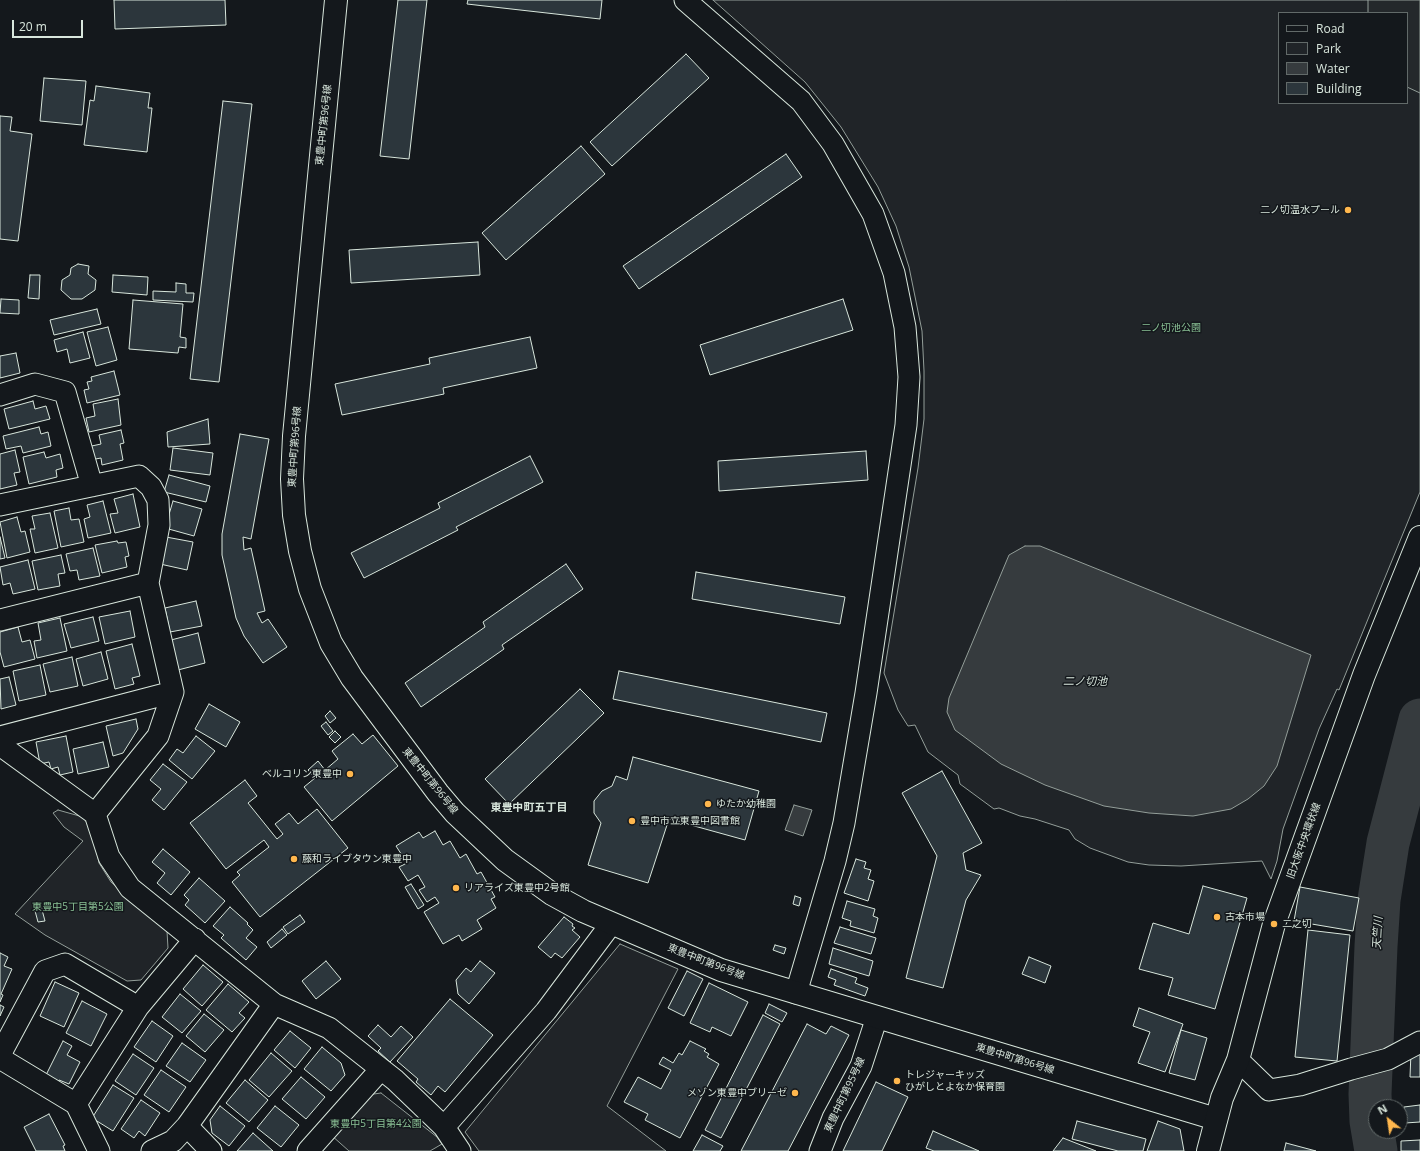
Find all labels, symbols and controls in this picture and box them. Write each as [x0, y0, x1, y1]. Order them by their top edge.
scale bar [14, 12, 85, 38]
legend [1278, 12, 1408, 104]
text: 20 m [19, 18, 47, 35]
text: Road [1316, 20, 1345, 37]
text: Park [1316, 40, 1341, 57]
text: Water [1316, 60, 1350, 77]
text: Building [1316, 80, 1361, 97]
street label: 東豊中町第96号線 [314, 84, 334, 166]
place label: 二ノ切温水プール [1260, 204, 1340, 216]
marker: 二ノ切温水プール [1343, 205, 1353, 215]
park label: 二ノ切池公園 [1141, 322, 1201, 334]
street label: 東豊中町第96号線 [286, 406, 304, 488]
water label: 二ノ切池 [1063, 675, 1107, 689]
street label: 東豊中町第96号線 [400, 746, 460, 816]
place label: ベルコリン東豊中 [262, 768, 342, 780]
marker: ベルコリン東豊中 [345, 769, 355, 779]
place label: ゆたか幼稚園 [716, 798, 776, 810]
marker: ゆたか幼稚園 [703, 799, 713, 809]
district label: 東豊中町五丁目 [491, 801, 567, 815]
street label: 旧大阪中央環状線 [1285, 801, 1323, 881]
place label: 豊中市立東豊中図書館 [640, 815, 740, 827]
marker: 豊中市立東豊中図書館 [627, 816, 637, 826]
place label: 藤和ライブタウン東豊中 [302, 853, 412, 865]
marker: 藤和ライブタウン東豊中 [289, 854, 299, 864]
place label: リアライズ東豊中2号館 [464, 882, 570, 894]
marker: リアライズ東豊中2号館 [451, 883, 461, 893]
park label: 東豊中5丁目第5公園 [32, 901, 124, 913]
place label: 古本市場 [1225, 911, 1265, 923]
marker: 古本市場 [1212, 912, 1222, 922]
water label: 天竺川 [1371, 916, 1385, 950]
place label: 二之切 [1282, 918, 1312, 930]
marker: 二之切 [1269, 919, 1279, 929]
street label: 東豊中町第96号線 [666, 942, 746, 982]
street label: 東豊中町第96号線 [974, 1041, 1056, 1077]
street label: 東豊中町第95号線 [822, 1056, 868, 1134]
place label: トレジャーキッズ ひがしとよなか保育園 [905, 1069, 1005, 1092]
marker: トレジャーキッズ ひがしとよなか保育園 [892, 1076, 902, 1086]
place label: メゾン東豊中ブリーゼ [687, 1087, 787, 1099]
marker: メゾン東豊中ブリーゼ [790, 1088, 800, 1098]
north arrow [1368, 1099, 1408, 1139]
text: N [1375, 1100, 1390, 1118]
park label: 東豊中5丁目第4公園 [330, 1118, 422, 1130]

